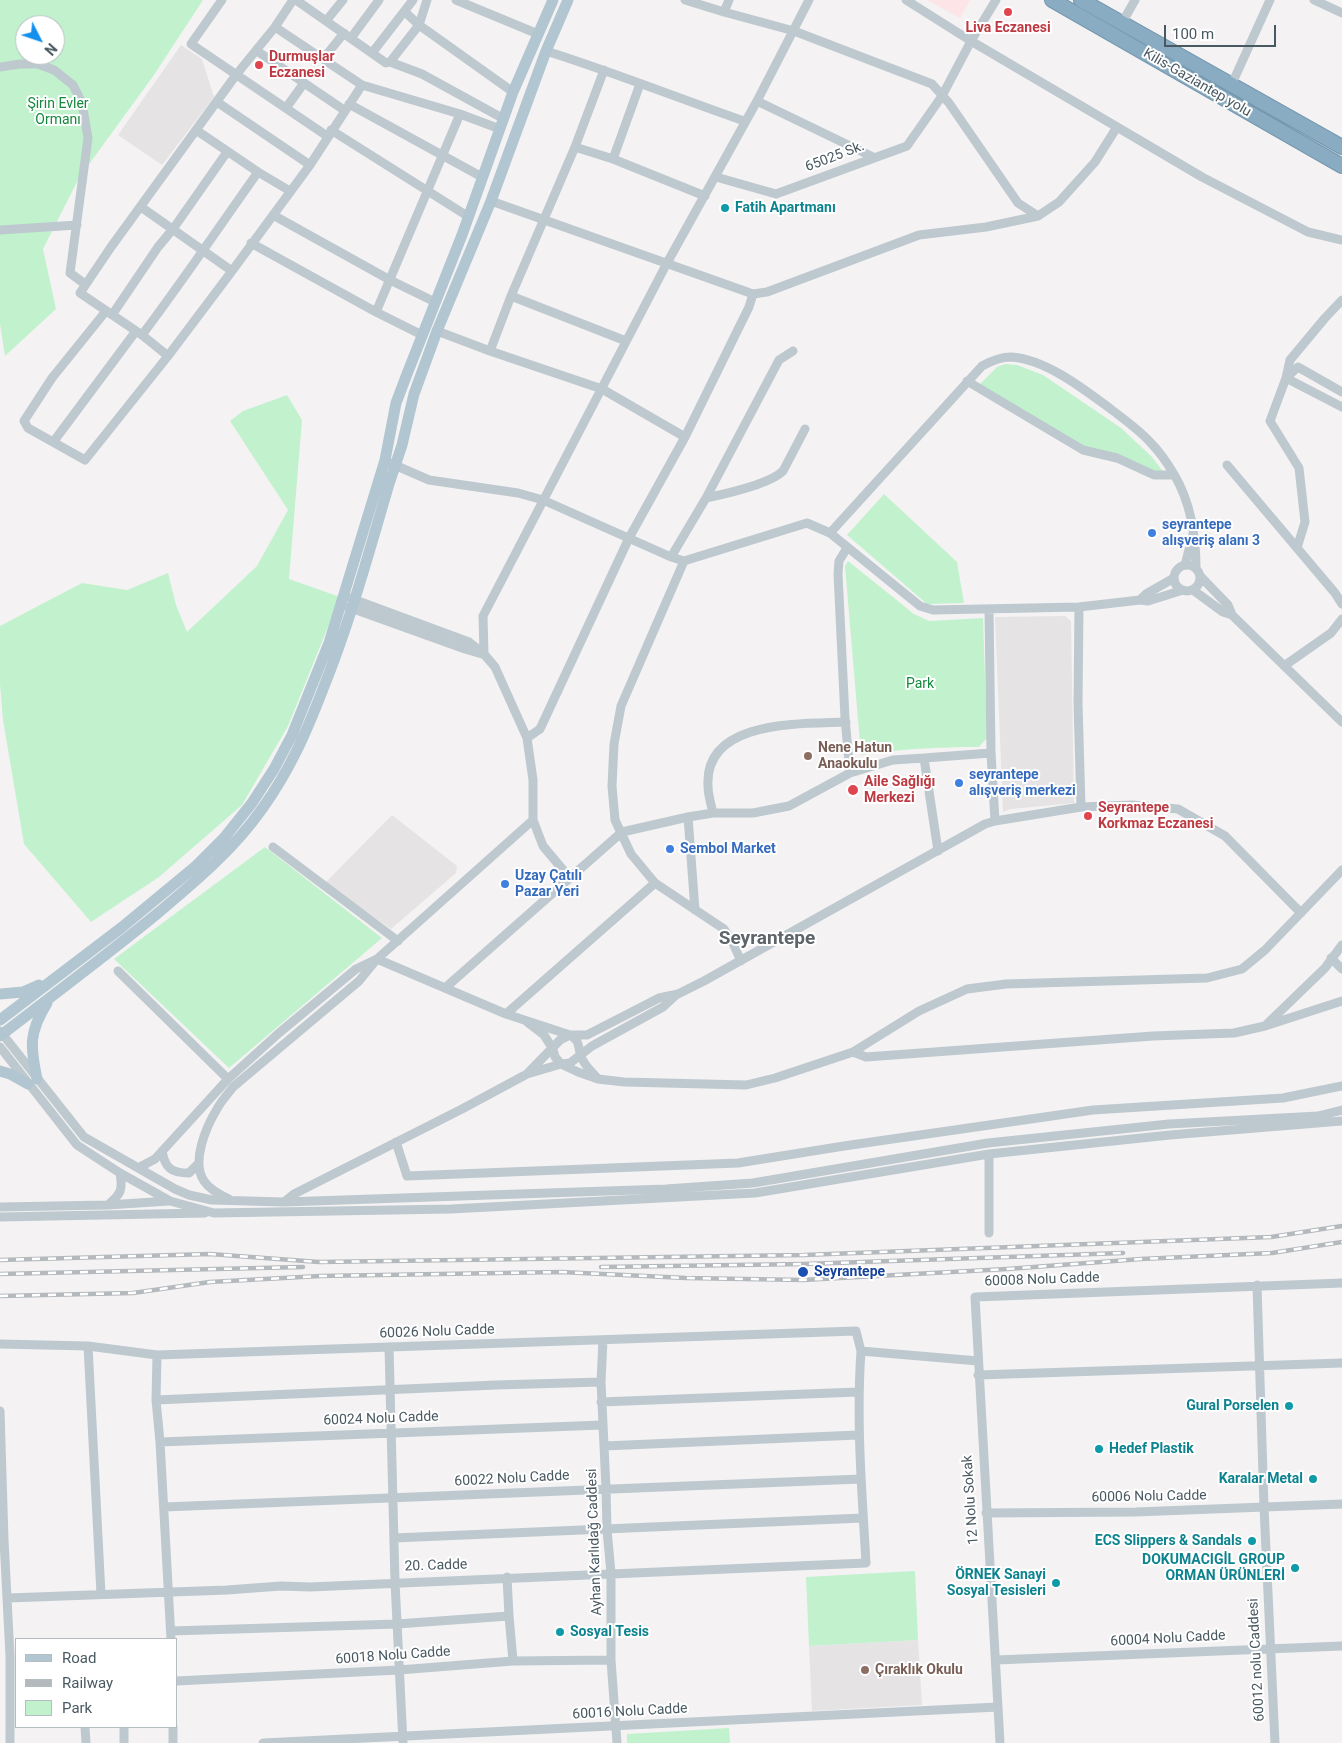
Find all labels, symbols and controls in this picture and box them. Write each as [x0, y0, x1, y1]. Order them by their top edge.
marker: Liva Eczanesi [1002, 6, 1014, 18]
north arrow [15, 15, 65, 65]
scale bar [1167, 15, 1280, 47]
place label: Liva Eczanesi [965, 20, 1051, 36]
text: 100 m [1172, 25, 1214, 43]
text: N [41, 40, 60, 58]
street label: Kilis-Gaziantep yolu [1140, 45, 1254, 121]
place label: Durmuşlar Eczanesi [269, 49, 335, 82]
marker: Durmuşlar Eczanesi [253, 59, 265, 71]
park label: Şirin Evler Ormanı [27, 96, 89, 128]
street label: 65025 Sk. [803, 138, 867, 176]
place label: Fatih Apartmanı [735, 200, 836, 216]
marker: Fatih Apartmanı [719, 202, 731, 214]
place label: seyrantepe alışveriş alanı 3 [1162, 517, 1260, 550]
marker: seyrantepe alışveriş alanı 3 [1146, 527, 1158, 539]
park label: Park [906, 676, 934, 692]
place label: Nene Hatun Anaokulu [818, 740, 892, 772]
marker: Nene Hatun Anaokulu [802, 750, 814, 762]
place label: seyrantepe alışveriş merkezi [969, 767, 1076, 800]
place label: Aile Sağlığı Merkezi [864, 774, 935, 806]
marker: seyrantepe alışveriş merkezi [953, 777, 965, 789]
marker: Aile Sağlığı Merkezi [846, 783, 860, 797]
place label: Seyrantepe Korkmaz Eczanesi [1098, 800, 1213, 832]
marker: Seyrantepe Korkmaz Eczanesi [1082, 810, 1094, 822]
place label: Sembol Market [680, 841, 776, 857]
marker: Sembol Market [664, 843, 676, 855]
place label: Uzay Çatılı Pazar Yeri [515, 868, 582, 900]
marker: Uzay Çatılı Pazar Yeri [499, 878, 511, 890]
district label: Seyrantepe [719, 928, 815, 950]
place label: Seyrantepe [814, 1264, 885, 1280]
marker: Seyrantepe [796, 1265, 810, 1279]
street label: 60008 Nolu Cadde [984, 1270, 1100, 1290]
street label: 60026 Nolu Cadde [379, 1322, 495, 1342]
place label: Gural Porselen [1186, 1398, 1279, 1414]
marker: Gural Porselen [1283, 1400, 1295, 1412]
street label: 60024 Nolu Cadde [323, 1409, 439, 1429]
place label: Hedef Plastik [1109, 1441, 1194, 1457]
marker: Hedef Plastik [1093, 1443, 1105, 1455]
street label: 12 Nolu Sokak [959, 1455, 983, 1545]
street label: 60022 Nolu Cadde [454, 1468, 570, 1490]
street label: Ayhan Karlıdağ Caddesi [584, 1468, 606, 1616]
place label: Karalar Metal [1219, 1471, 1303, 1487]
marker: Karalar Metal [1307, 1473, 1319, 1485]
street label: 60006 Nolu Cadde [1091, 1488, 1207, 1506]
place label: ECS Slippers & Sandals [1095, 1533, 1242, 1549]
marker: ECS Slippers & Sandals [1246, 1535, 1258, 1547]
place label: DOKUMACIGİL GROUP ORMAN ÜRÜNLERİ [1142, 1552, 1285, 1584]
street label: 20. Cadde [404, 1557, 468, 1575]
marker: DOKUMACIGİL GROUP ORMAN ÜRÜNLERİ [1289, 1562, 1301, 1574]
place label: ÖRNEK Sanayi Sosyal Tesisleri [947, 1567, 1046, 1600]
marker: ÖRNEK Sanayi Sosyal Tesisleri [1050, 1577, 1062, 1589]
street label: 60012 nolu Caddesi [1245, 1598, 1269, 1722]
place label: Sosyal Tesis [570, 1624, 649, 1640]
marker: Sosyal Tesis [554, 1626, 566, 1638]
street label: 60004 Nolu Cadde [1110, 1628, 1226, 1650]
legend [15, 1638, 178, 1728]
street label: 60018 Nolu Cadde [335, 1644, 451, 1668]
text: Road [62, 1649, 96, 1667]
place label: Çıraklık Okulu [875, 1662, 963, 1678]
marker: Çıraklık Okulu [859, 1664, 871, 1676]
text: Railway [62, 1674, 113, 1692]
text: Park [62, 1699, 92, 1717]
street label: 60016 Nolu Cadde [572, 1701, 688, 1723]

